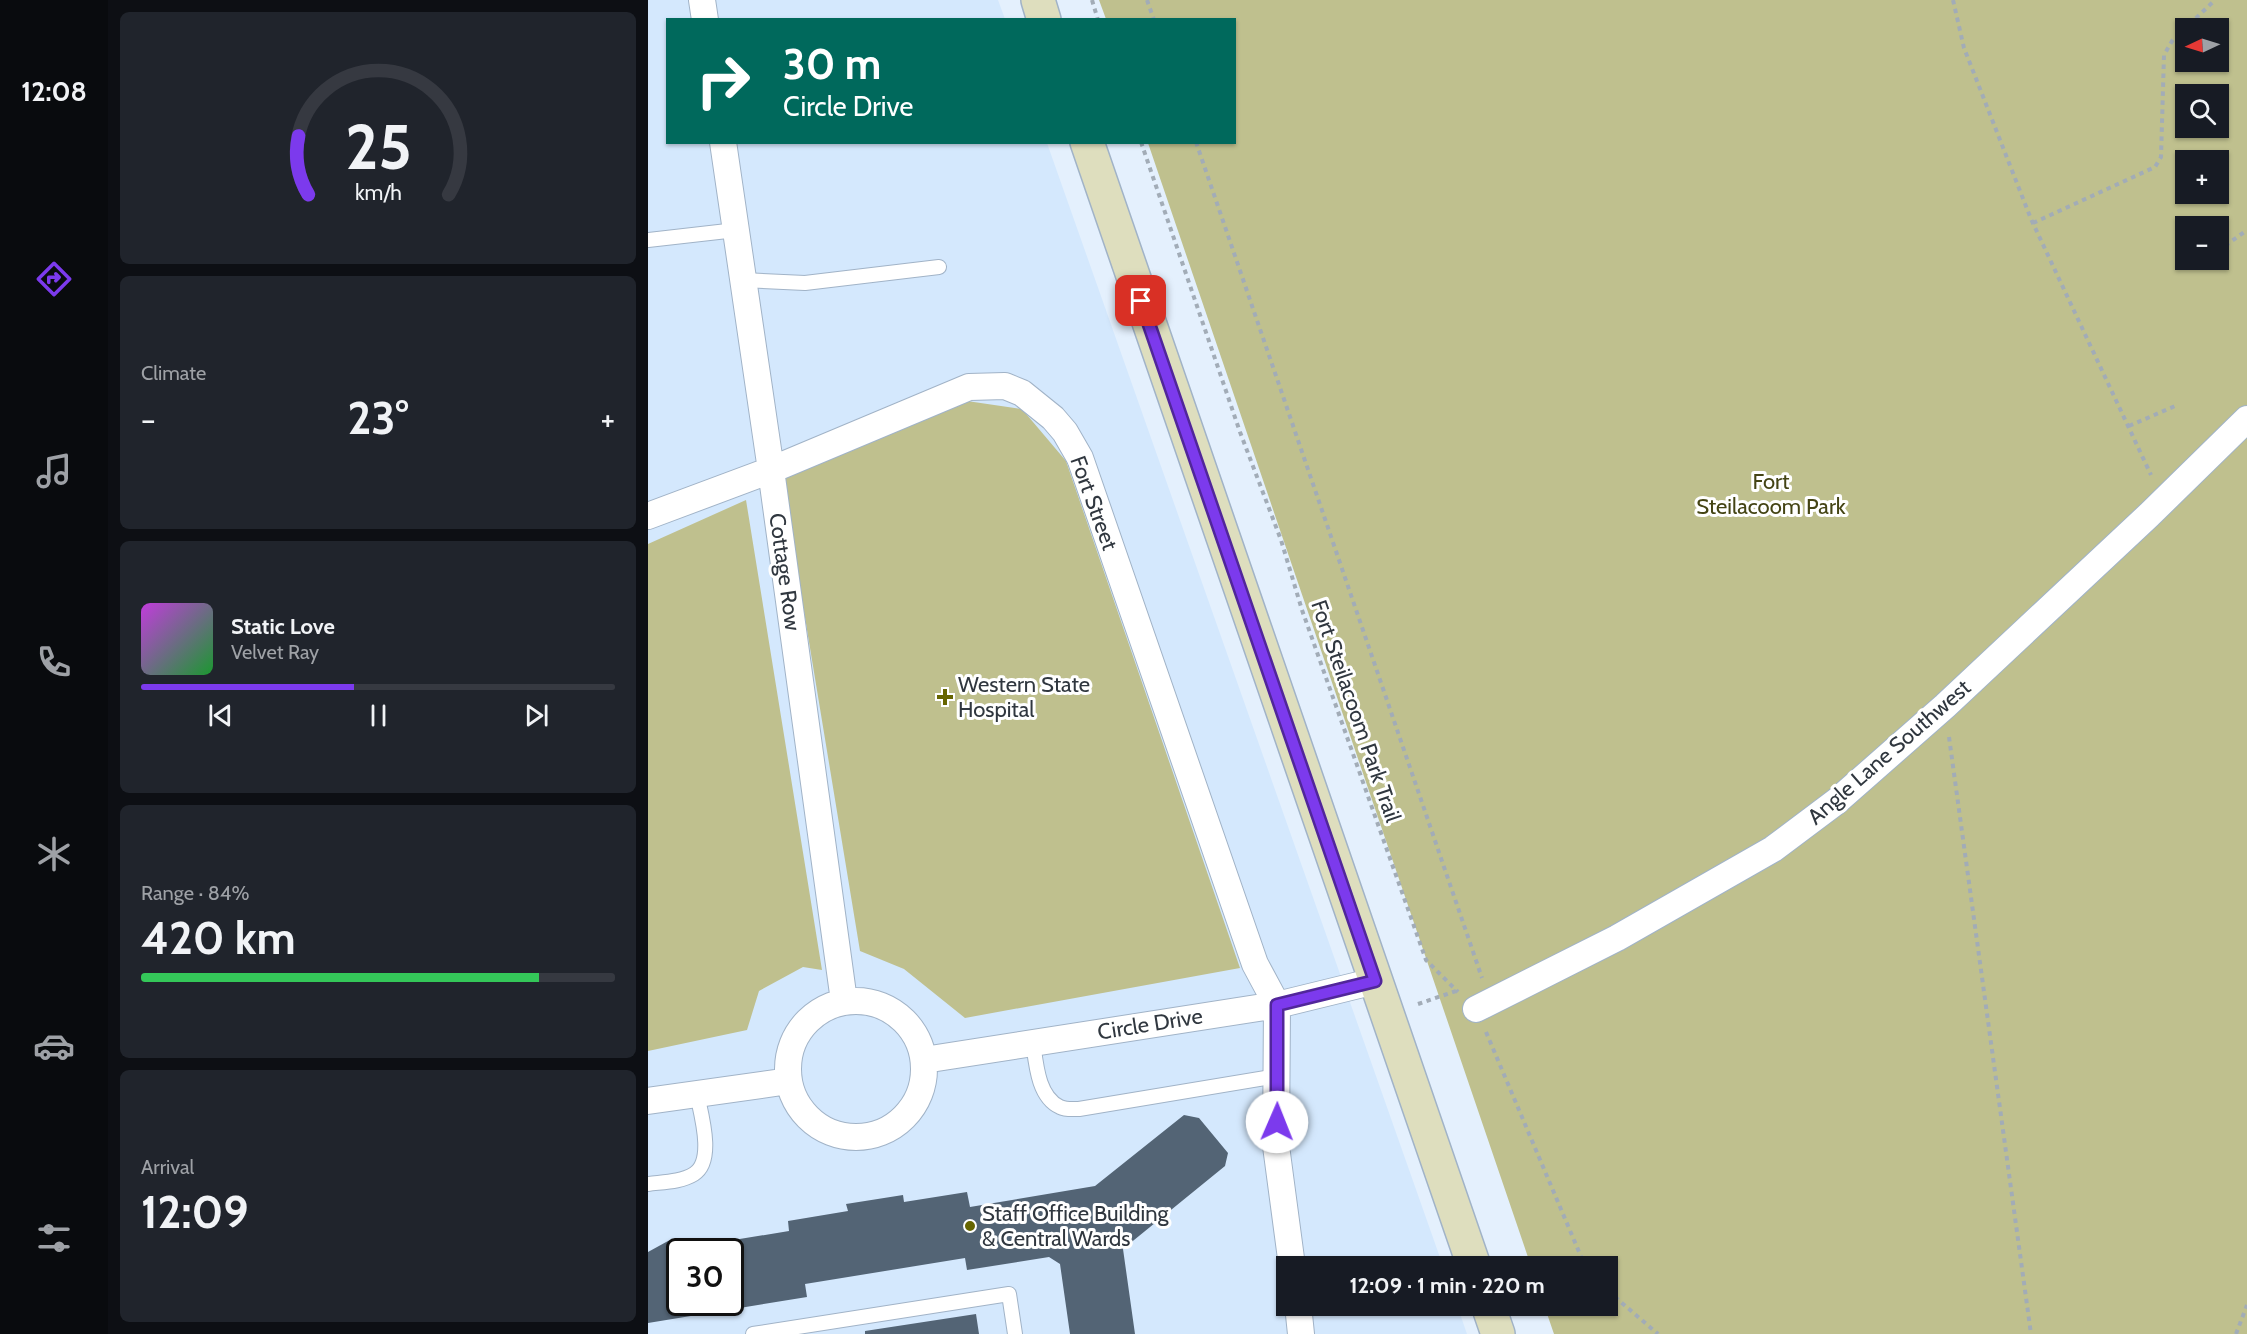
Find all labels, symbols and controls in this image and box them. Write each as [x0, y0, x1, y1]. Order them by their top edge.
north arrow [2175, 18, 2229, 72]
map controls [2175, 18, 2229, 270]
text: 30 m [783, 38, 881, 90]
icon: right [684, 42, 762, 120]
text: 12:08 [21, 75, 87, 108]
button: search [2175, 84, 2229, 138]
text: Circle Drive [783, 90, 913, 123]
text: 25 [345, 109, 411, 185]
button: + [2175, 150, 2229, 204]
text: km/h [355, 180, 401, 206]
button: − [2175, 216, 2229, 270]
icon: directions [33, 258, 75, 300]
pin [1115, 275, 1166, 326]
icon: arrive [1124, 284, 1157, 317]
text: Climate [141, 361, 206, 385]
text: 23° [347, 391, 409, 445]
text: − [141, 399, 156, 439]
text: + [600, 399, 615, 439]
icon: music [33, 450, 75, 492]
street label: Fort Street [1064, 452, 1124, 554]
park label: Fort Steilacoom Park [1696, 468, 1846, 520]
street label: Cottage Row [763, 511, 807, 633]
street label: Fort Steilacoom Park Trail [1305, 596, 1407, 826]
text: Static Love [231, 613, 335, 640]
text: Velvet Ray [231, 640, 319, 664]
icon: phone [33, 641, 75, 683]
place label: Western State Hospital [958, 671, 1090, 723]
street label: Angle Lane Southwest [1802, 673, 1977, 830]
marker: Western State Hospital [936, 688, 954, 706]
icon: previous [204, 699, 237, 732]
icon: pause [362, 699, 395, 732]
icon: next [520, 699, 553, 732]
icon: climate [33, 833, 75, 875]
text: Range · 84% [141, 881, 249, 905]
text: 420 km [141, 911, 296, 965]
street label: Circle Drive [1095, 1002, 1205, 1046]
icon: car [33, 1025, 75, 1067]
position arrow [1245, 1090, 1309, 1154]
text: Arrival [141, 1155, 194, 1179]
text: 12:09 [141, 1185, 248, 1239]
place label: Staff Office Building & Central Wards [982, 1200, 1169, 1252]
icon: filters [33, 1217, 75, 1259]
marker: Staff Office Building & Central Wards [963, 1219, 977, 1233]
speed limit sign: 30 [666, 1238, 744, 1316]
text: 12:09 · 1 min · 220 m [1349, 1272, 1545, 1299]

